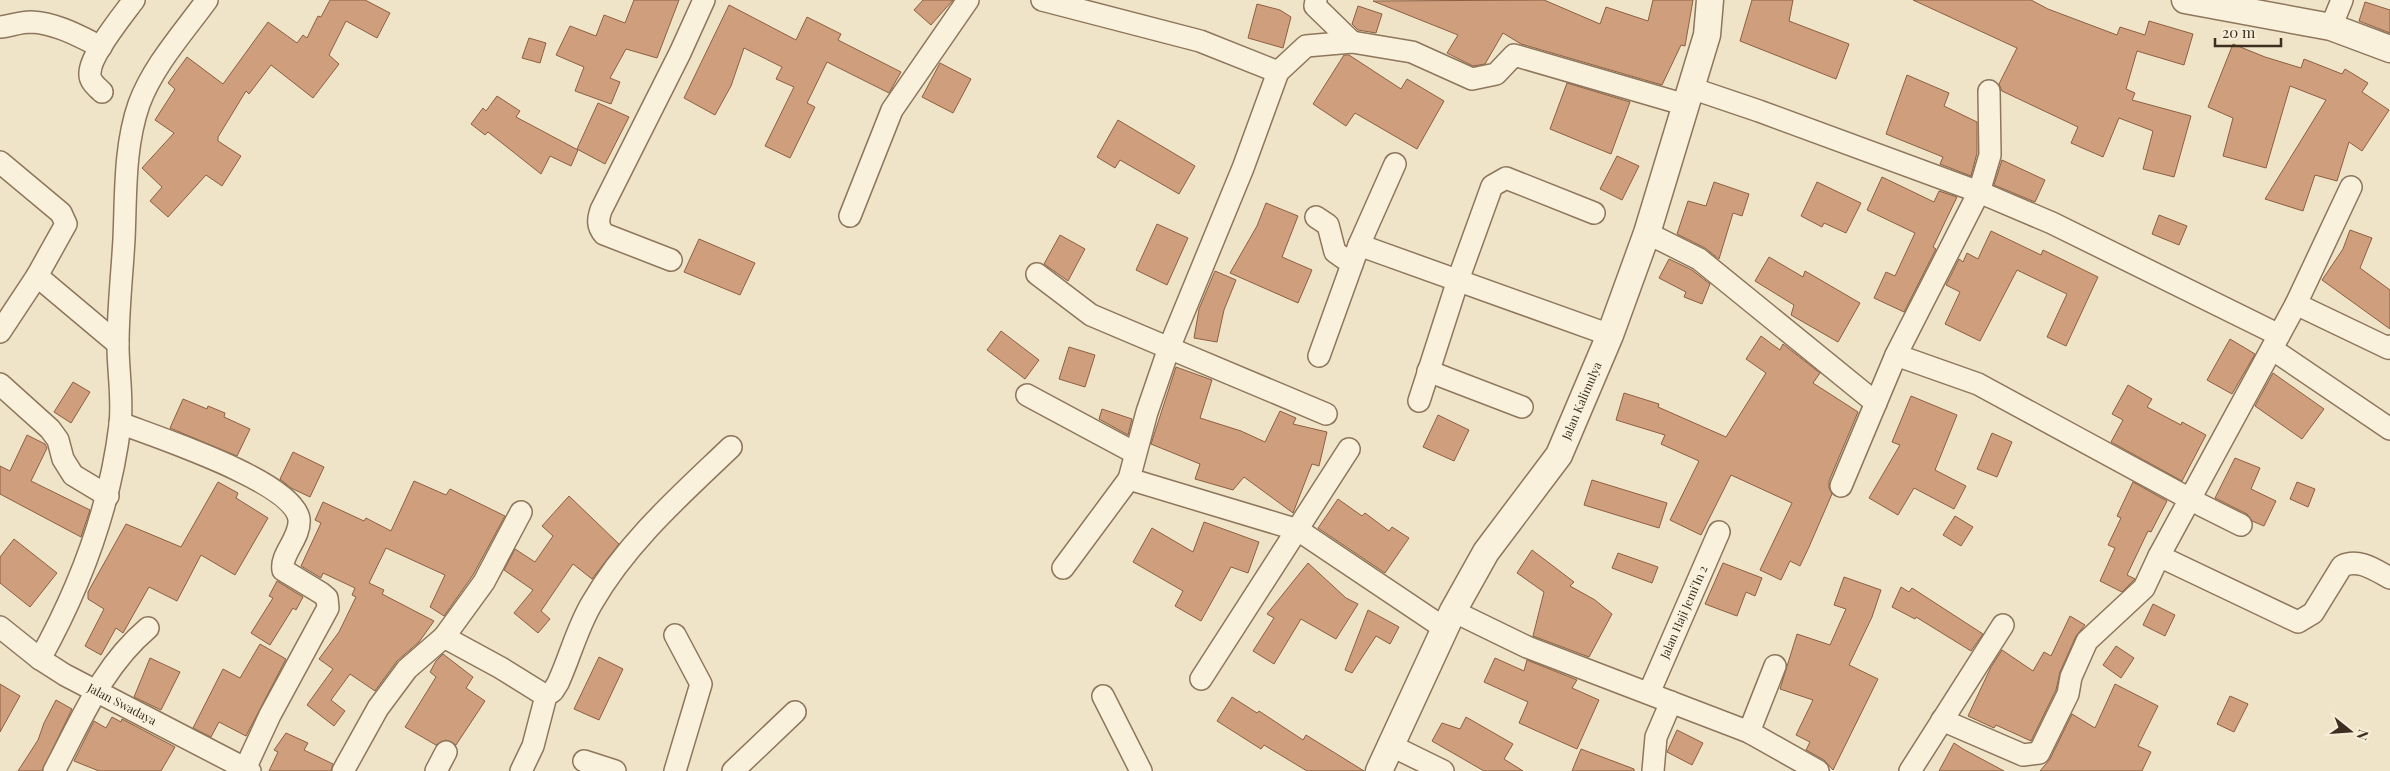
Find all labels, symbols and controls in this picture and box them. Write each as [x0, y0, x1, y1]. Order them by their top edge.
scale bar [2215, 15, 2281, 47]
text: 20 m [2222, 22, 2256, 42]
street label: Jalan Kalimulya [1557, 359, 1605, 443]
street label: Jalan Haji Jemi'In 2 [1655, 563, 1711, 662]
street label: Jalan Swadaya [84, 679, 160, 728]
north arrow [2325, 706, 2375, 756]
text: N [2352, 727, 2373, 743]

